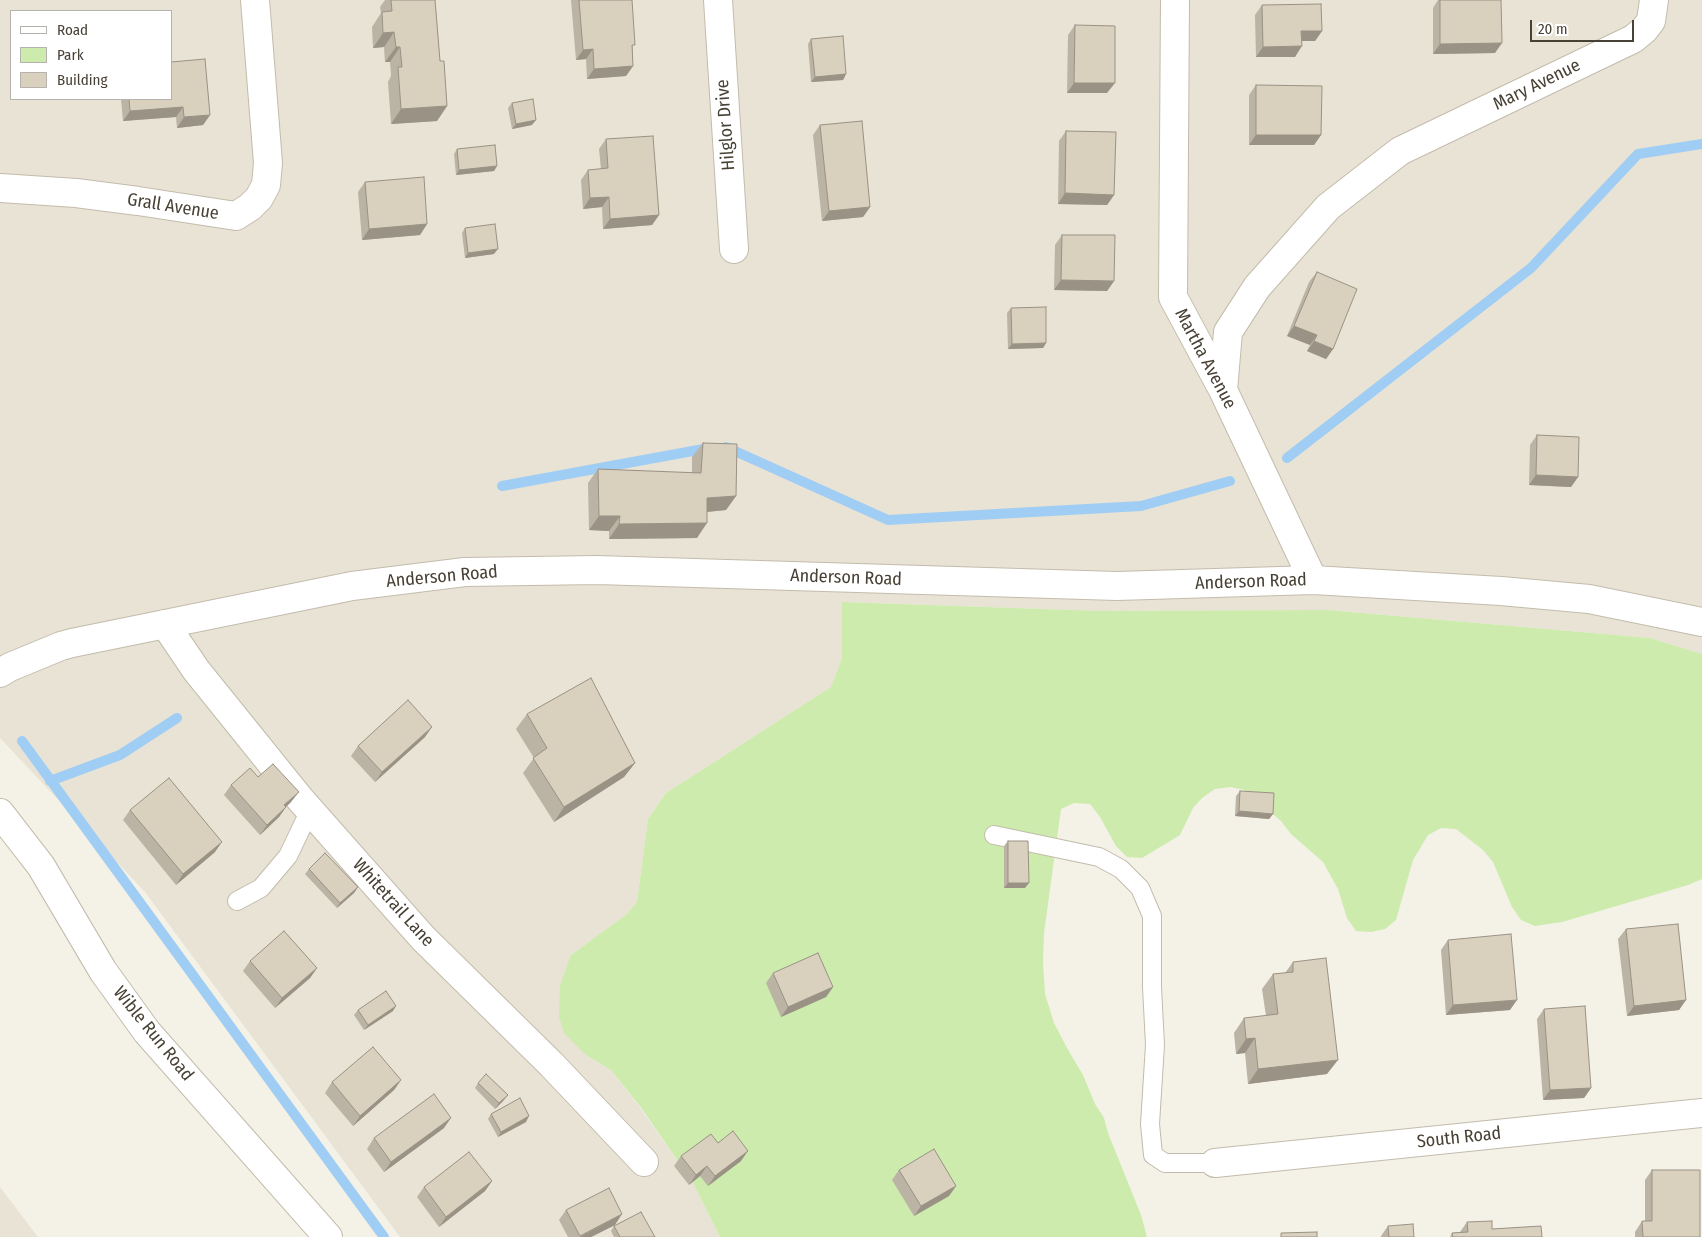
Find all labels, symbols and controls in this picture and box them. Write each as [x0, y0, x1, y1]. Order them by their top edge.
legend [10, 10, 172, 100]
scale bar [1532, 10, 1636, 42]
text: 20 m [1538, 20, 1568, 38]
text: Road [57, 21, 88, 39]
text: Park [57, 46, 84, 64]
street label: Mary Avenue [1490, 55, 1584, 115]
text: Building [57, 71, 108, 89]
street label: Hilglor Drive [712, 79, 740, 171]
street label: Grall Avenue [126, 189, 220, 225]
street label: Martha Avenue [1170, 305, 1240, 413]
street label: Anderson Road [385, 561, 499, 593]
street label: Anderson Road [790, 565, 902, 591]
street label: Anderson Road [1195, 569, 1307, 595]
street label: Whitetrail Lane [348, 855, 438, 951]
street label: Wible Run Road [108, 982, 198, 1086]
street label: South Road [1416, 1123, 1502, 1153]

